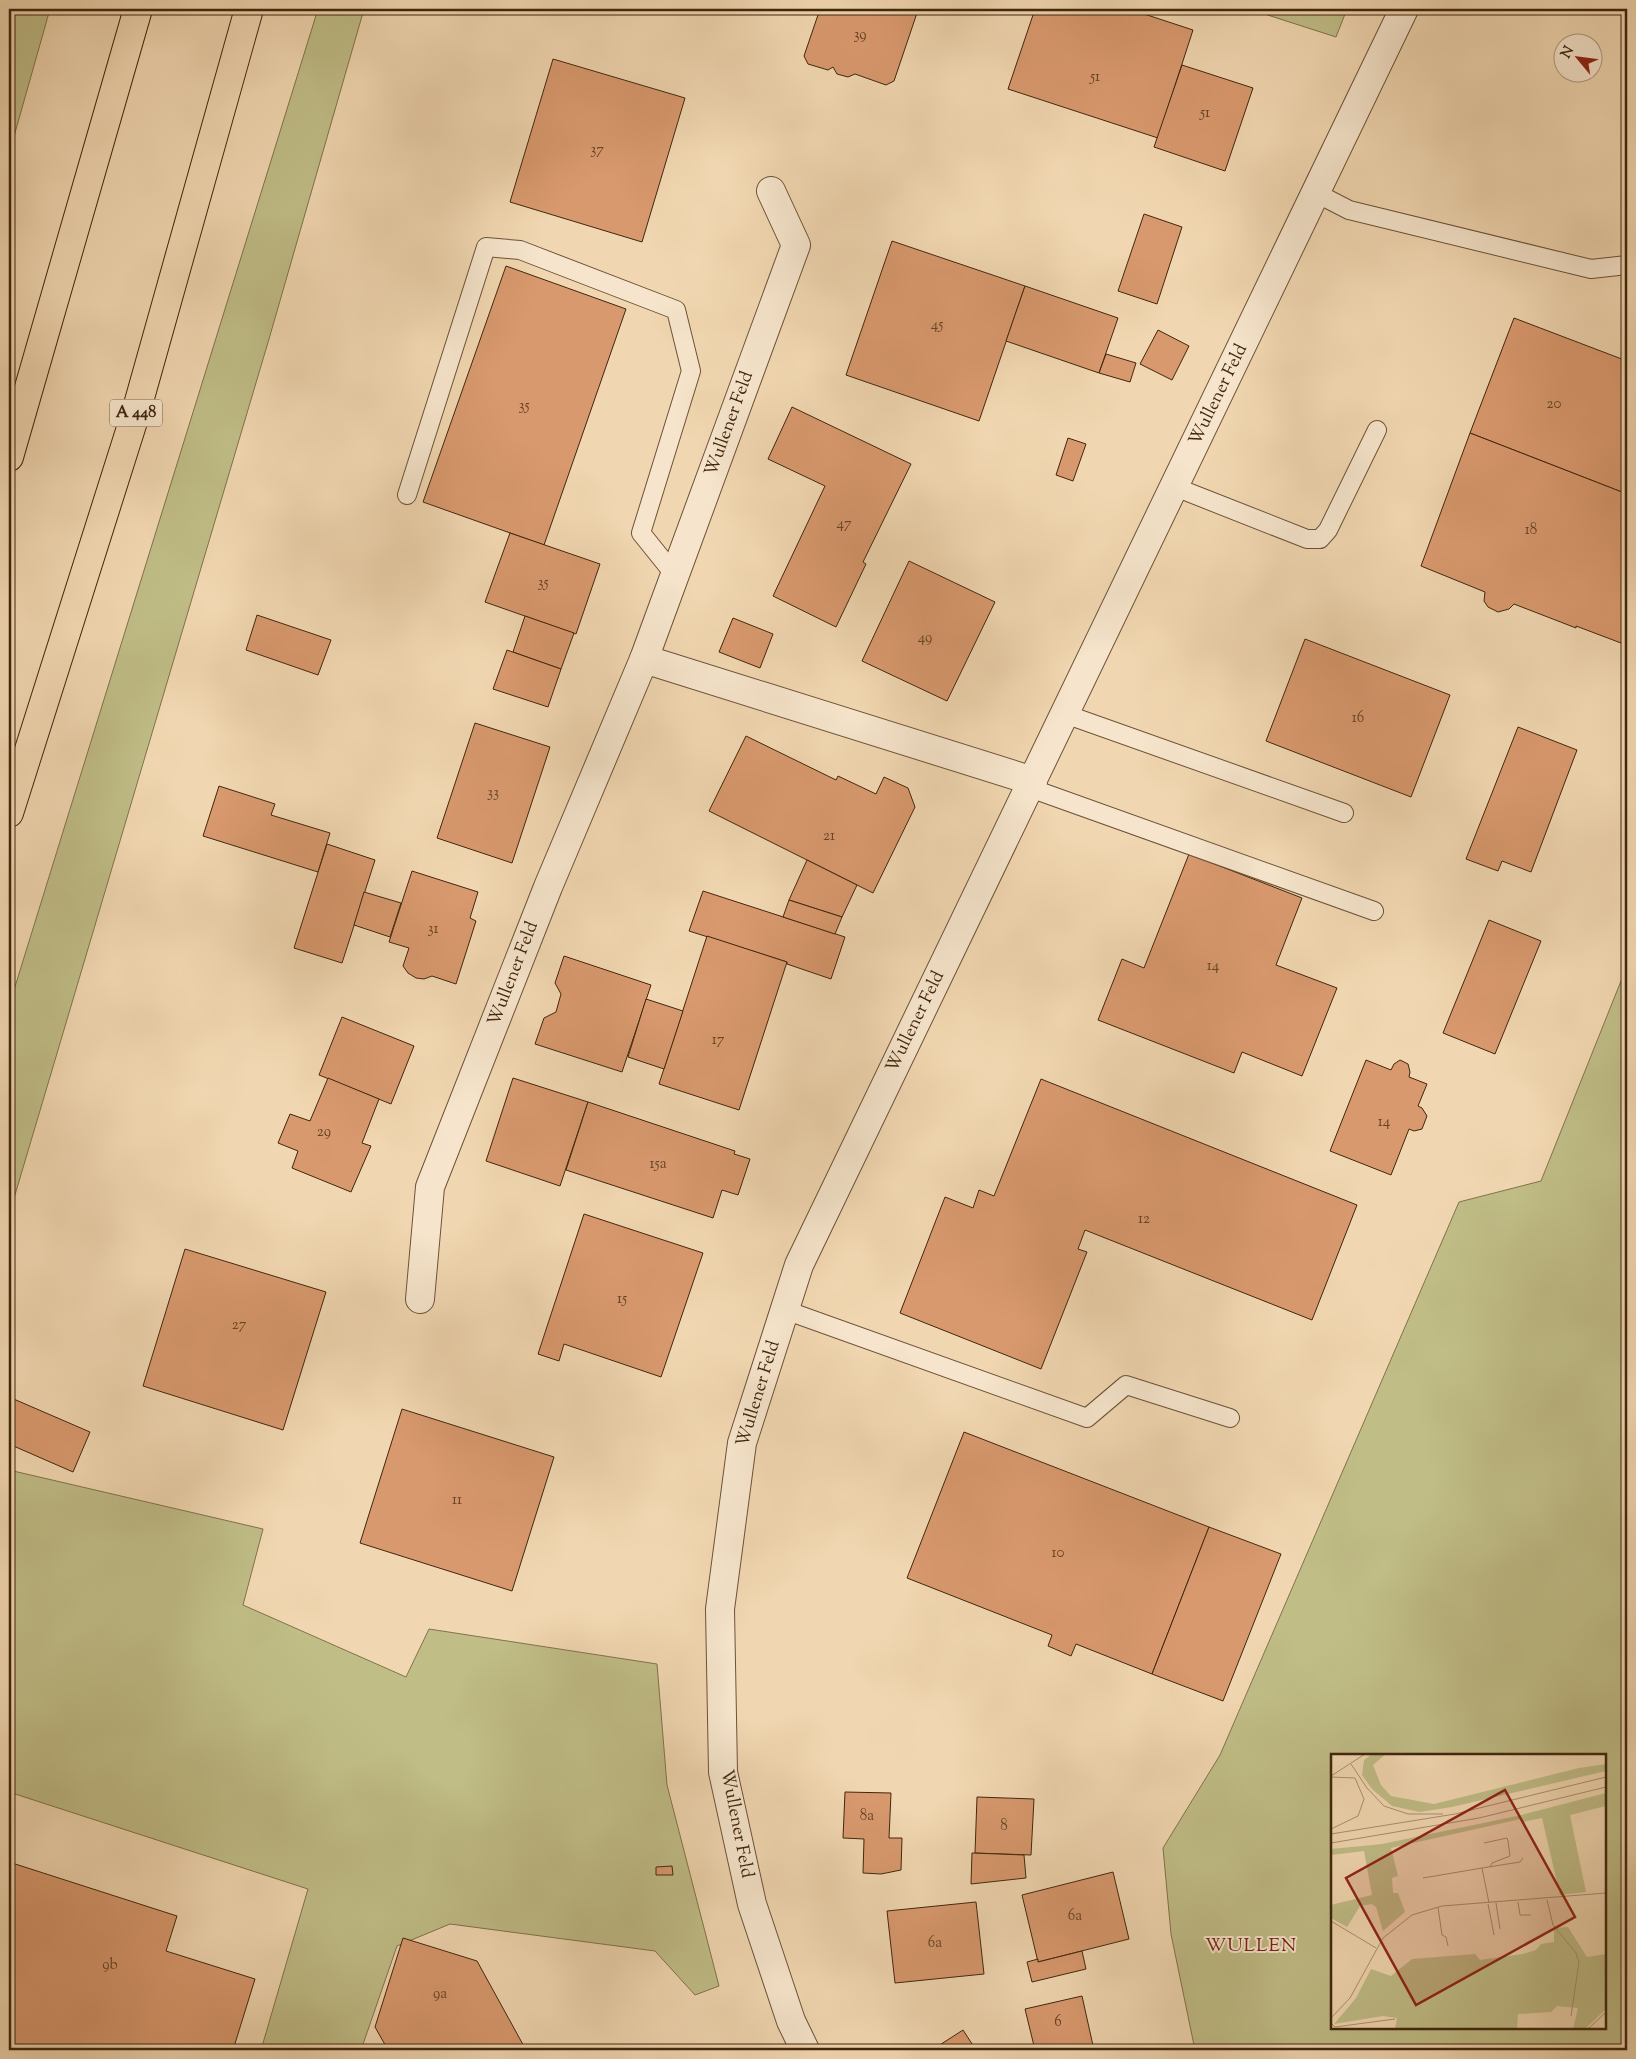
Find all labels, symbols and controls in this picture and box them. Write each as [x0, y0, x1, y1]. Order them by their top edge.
house number: 39 [853, 25, 867, 46]
north arrow [1554, 32, 1604, 82]
text: N [1557, 43, 1580, 62]
house number: 51 [1089, 67, 1100, 88]
house number: 51 [1199, 103, 1210, 124]
house number: 37 [590, 140, 604, 161]
house number: 45 [931, 315, 943, 336]
street label: Wullener Feld [1183, 340, 1255, 450]
street label: Wullener Feld [699, 368, 761, 480]
house number: 20 [1547, 394, 1562, 415]
house number: 35 [518, 396, 530, 417]
road number: A 448 [110, 399, 162, 426]
house number: 47 [836, 514, 852, 535]
house number: 18 [1525, 520, 1537, 541]
house number: 35 [537, 573, 549, 594]
house number: 49 [918, 628, 932, 649]
house number: 16 [1352, 708, 1364, 729]
house number: 33 [487, 783, 499, 804]
house number: 21 [823, 826, 835, 847]
street label: Wullener Feld [482, 918, 546, 1030]
house number: 31 [427, 919, 439, 940]
house number: 14 [1207, 956, 1220, 977]
street label: Wullener Feld [880, 967, 952, 1077]
house number: 17 [712, 1030, 725, 1051]
house number: 14 [1378, 1112, 1391, 1133]
house number: 29 [317, 1122, 331, 1143]
house number: 15a [649, 1154, 667, 1175]
house number: 12 [1138, 1209, 1150, 1230]
house number: 15 [617, 1289, 627, 1310]
house number: 27 [232, 1315, 247, 1336]
street label: Wullener Feld [730, 1338, 788, 1450]
house number: 11 [452, 1490, 462, 1511]
house number: 10 [1052, 1543, 1065, 1564]
inset map [1331, 1754, 1606, 2029]
street label: Wullener Feld [713, 1768, 759, 1880]
house number: 8a [860, 1806, 874, 1827]
house number: 8 [1000, 1816, 1008, 1837]
house number: 6a [1068, 1906, 1082, 1927]
house number: 6a [928, 1933, 942, 1954]
district label: WULLEN [1205, 1933, 1297, 1960]
house number: 9b [102, 1955, 118, 1976]
house number: 9a [433, 1984, 447, 2005]
house number: 6 [1054, 2012, 1062, 2033]

